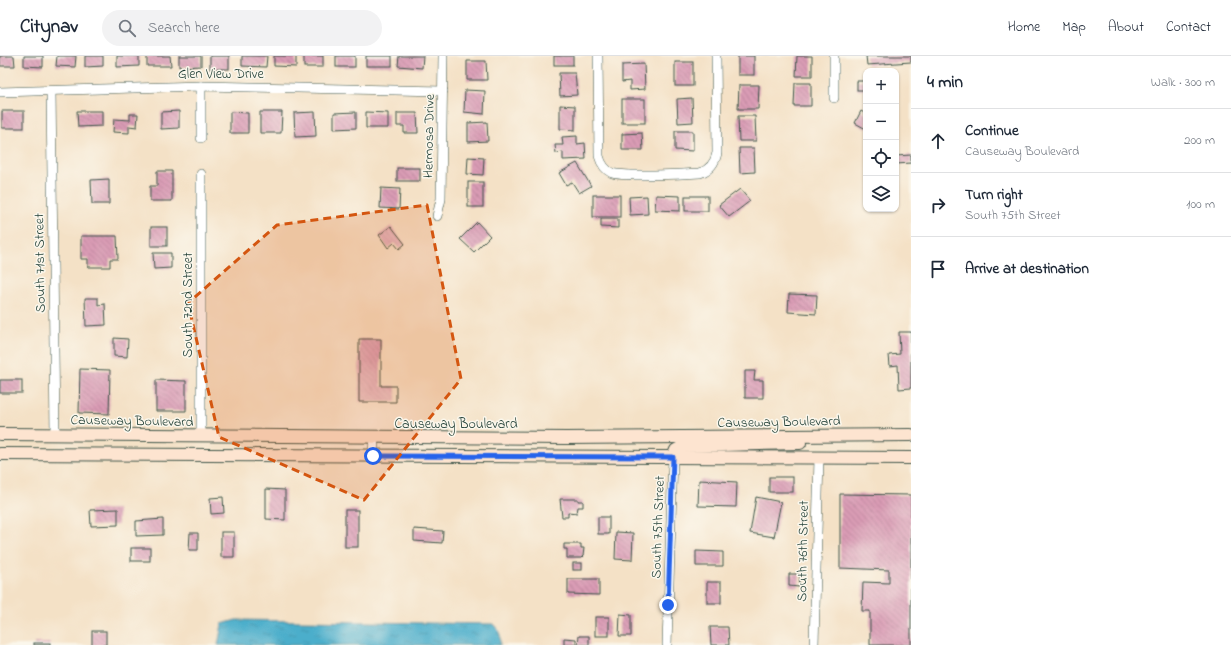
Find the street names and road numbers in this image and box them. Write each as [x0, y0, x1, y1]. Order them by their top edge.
street label: Glen View Drive [178, 64, 265, 85]
street label: Hermosa Drive [418, 93, 441, 178]
street label: South 71st Street [29, 213, 52, 313]
street label: South 72nd Street [178, 252, 199, 358]
street label: Causeway Boulevard [70, 410, 194, 434]
street label: Causeway Boulevard [717, 411, 841, 435]
street label: Causeway Boulevard [394, 414, 518, 436]
street label: South 75th Street [646, 475, 671, 579]
street label: South 76th Street [792, 500, 815, 602]

